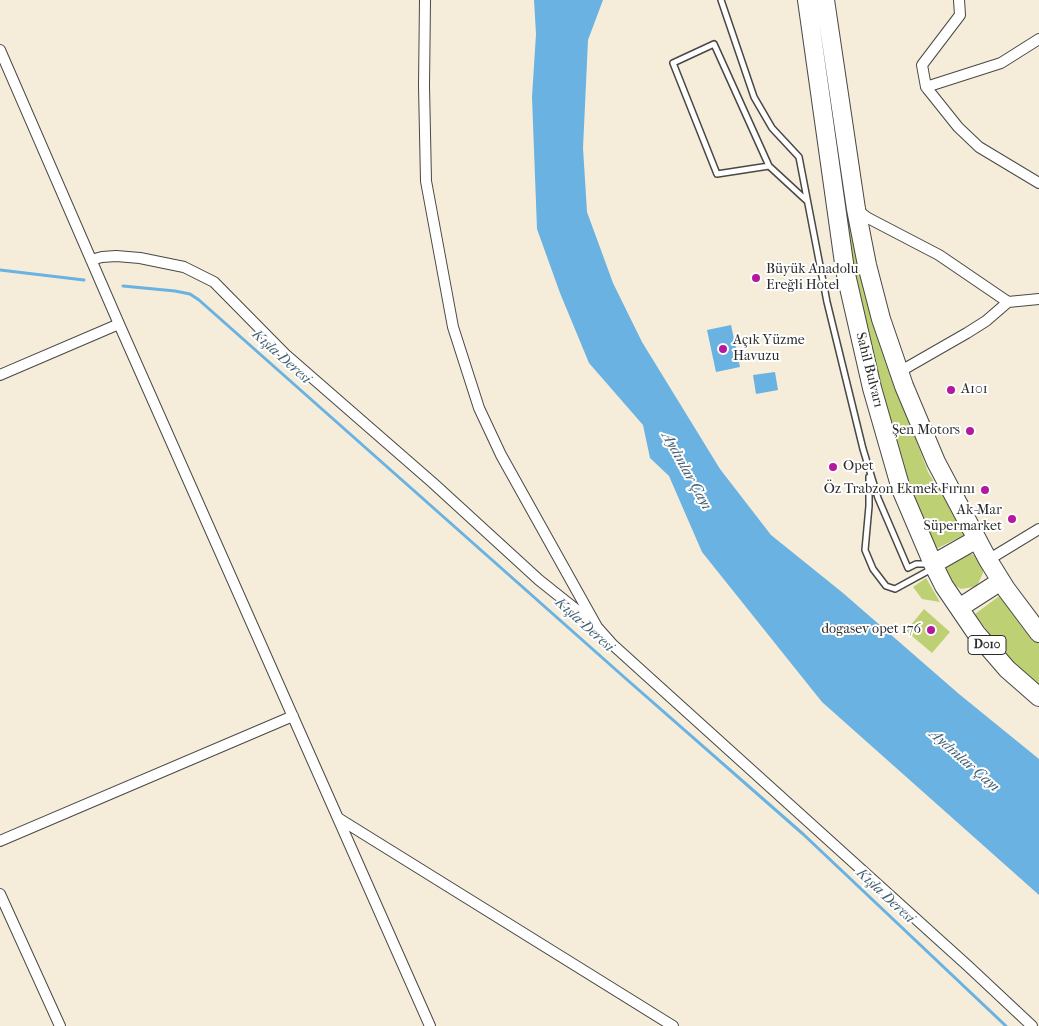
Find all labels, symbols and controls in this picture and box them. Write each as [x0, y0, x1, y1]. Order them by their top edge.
place label: Büyük Anadolu Ereğli Hotel [766, 262, 858, 294]
marker: Büyük Anadolu Ereğli Hotel [750, 272, 762, 284]
water label: Kışla Deresi [248, 326, 314, 388]
street label: Sahil Bulvarı [852, 331, 886, 409]
place label: Açık Yüzme Havuzu [733, 333, 805, 366]
marker: Açık Yüzme Havuzu [717, 343, 729, 355]
place label: A101 [961, 382, 988, 398]
marker: A101 [945, 384, 957, 396]
place label: Şen Motors [892, 423, 960, 439]
marker: Şen Motors [964, 425, 976, 437]
water label: Aydınlar Çayı [657, 429, 715, 513]
place label: Opet [843, 459, 874, 475]
marker: Opet [827, 461, 839, 473]
place label: Öz Trabzon Ekmek Fırını [824, 482, 975, 498]
marker: Öz Trabzon Ekmek Fırını [979, 484, 991, 496]
place label: Ak-Mar Süpermarket [924, 503, 1002, 536]
marker: Ak-Mar Süpermarket [1006, 513, 1018, 525]
water label: Kışla Deresi [551, 594, 617, 656]
place label: dogasev opet 176 [821, 622, 921, 638]
marker: dogasev opet 176 [925, 624, 937, 636]
road number: D010 [968, 636, 1006, 654]
water label: Aydınlar Çayı [925, 726, 1003, 796]
water label: Kışla Deresi [852, 864, 918, 928]

